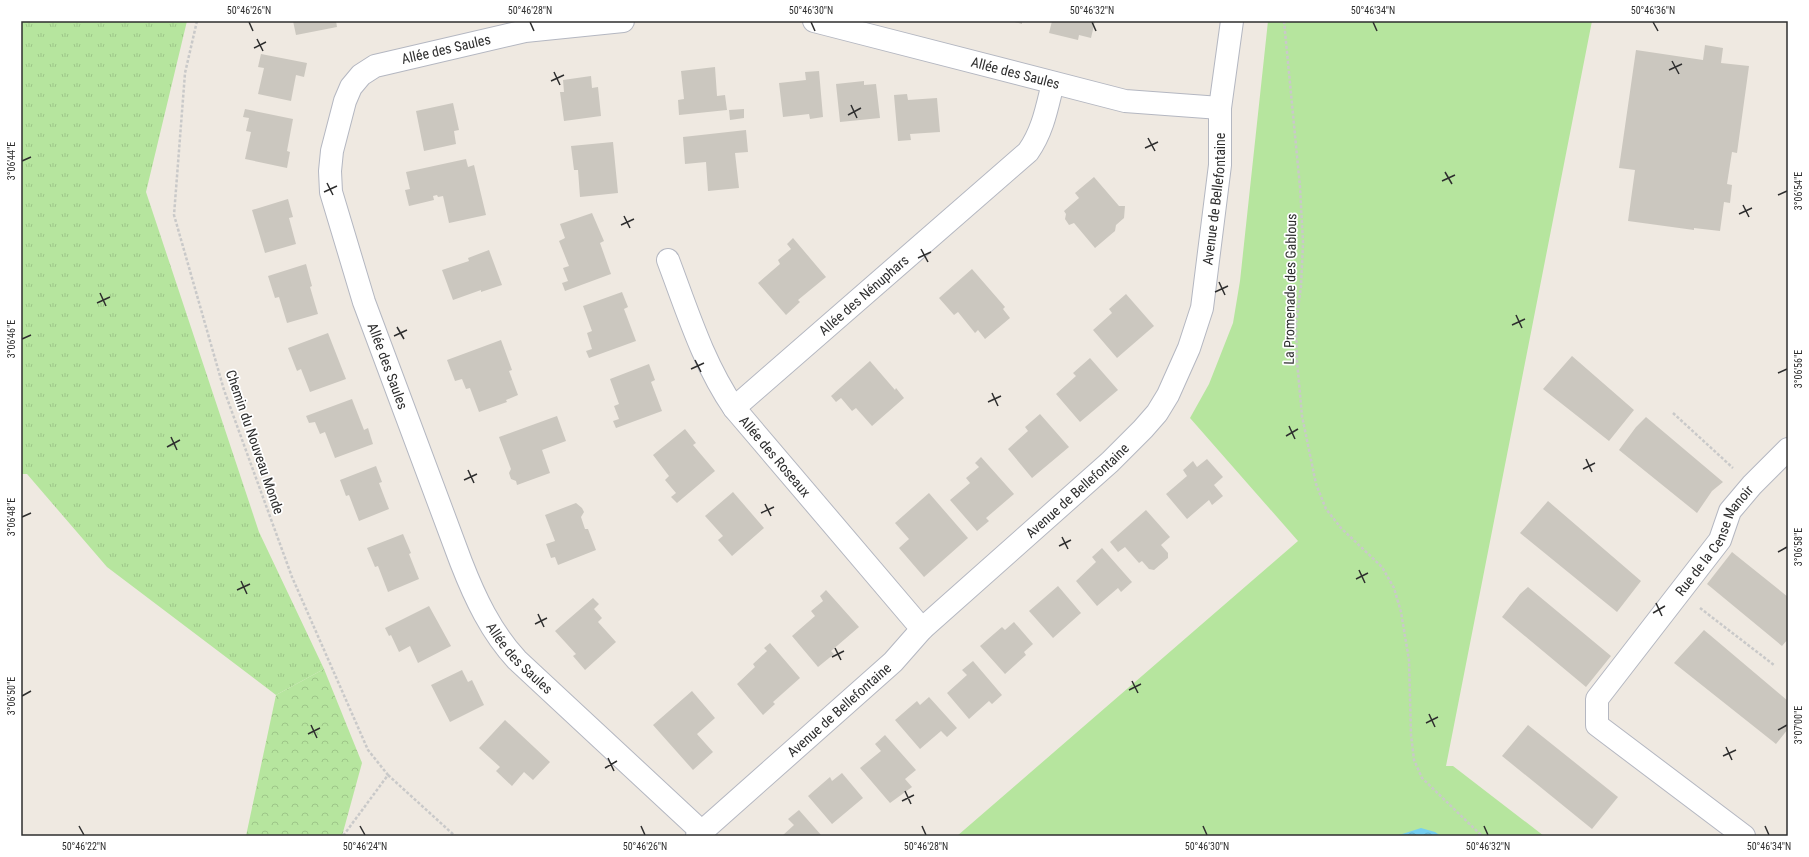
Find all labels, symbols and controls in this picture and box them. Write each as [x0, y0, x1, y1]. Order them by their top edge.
text: 50°46'26"N [227, 5, 271, 16]
text: 50°46'28"N [508, 5, 552, 16]
text: 50°46'30"N [789, 5, 833, 16]
text: 50°46'32"N [1070, 5, 1114, 16]
text: 50°46'34"N [1351, 5, 1395, 16]
text: 50°46'36"N [1631, 5, 1675, 16]
street label: Allée des Saules [400, 31, 492, 67]
street label: Allée des Saules [969, 54, 1061, 92]
street label: Avenue de Bellefontaine [1199, 132, 1228, 266]
text: 3°06'44"E [6, 142, 17, 180]
text: 3°06'54"E [1793, 172, 1804, 210]
street label: La Promenade des Gablous [1281, 213, 1299, 365]
street label: Allée des Nénuphars [816, 252, 912, 338]
text: 3°06'46"E [6, 320, 17, 358]
street label: Allée des Saules [365, 321, 411, 411]
text: 3°06'56"E [1793, 350, 1804, 388]
street label: Chemin du Nouveau Monde [223, 368, 287, 517]
street label: Allée des Roseaux [736, 413, 814, 500]
street label: Avenue de Bellefontaine [1022, 440, 1132, 541]
street label: Rue de la Cense Manoir [1672, 482, 1756, 599]
text: 3°06'48"E [6, 498, 17, 536]
text: 3°06'58"E [1793, 528, 1804, 566]
street label: Allée des Saules [483, 620, 556, 697]
street label: Avenue de Bellefontaine [784, 659, 895, 760]
text: 3°06'50"E [6, 677, 17, 715]
text: 3°07'00"E [1793, 706, 1804, 744]
text: 50°46'22"N [62, 841, 106, 852]
text: 50°46'24"N [343, 841, 387, 852]
text: 50°46'26"N [623, 841, 667, 852]
text: 50°46'28"N [904, 841, 948, 852]
text: 50°46'30"N [1185, 841, 1229, 852]
text: 50°46'32"N [1466, 841, 1510, 852]
text: 50°46'34"N [1747, 841, 1791, 852]

